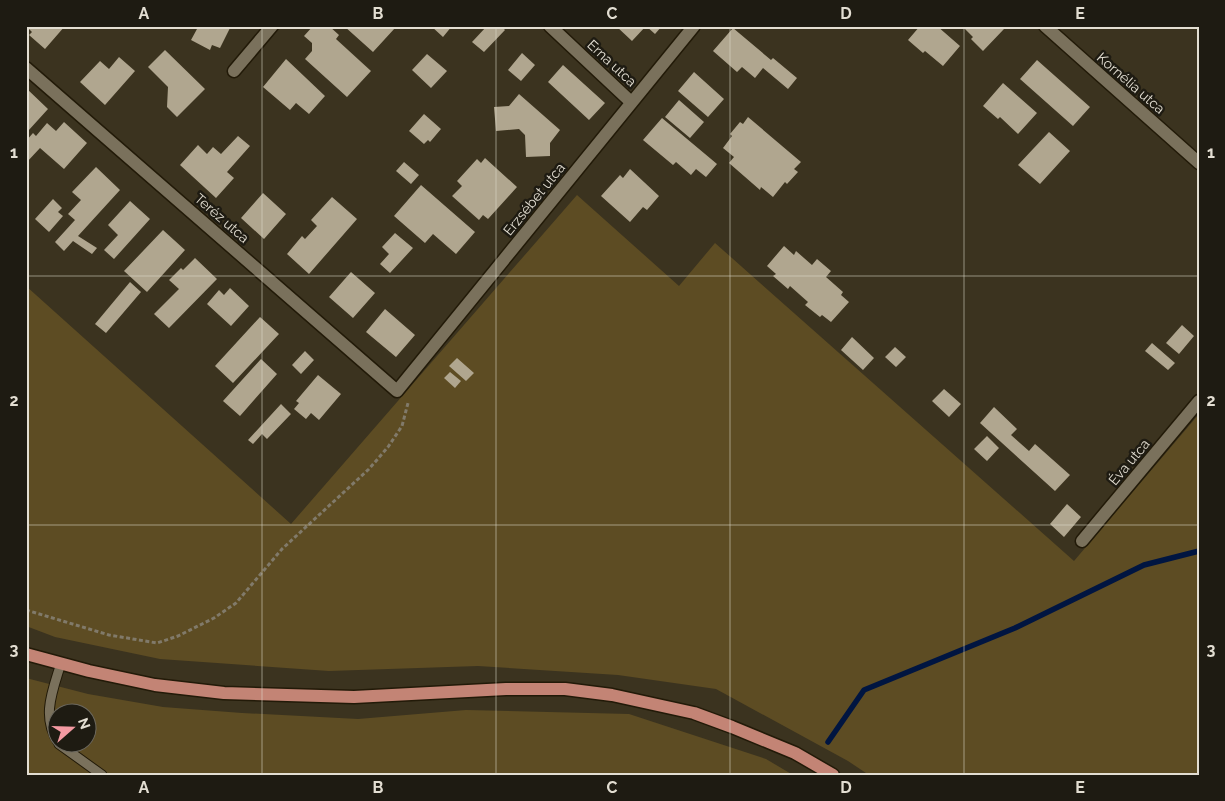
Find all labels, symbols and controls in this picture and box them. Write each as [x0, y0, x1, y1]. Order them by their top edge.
text: A [139, 4, 150, 23]
text: B [373, 4, 384, 23]
text: C [607, 4, 618, 23]
text: D [840, 4, 852, 23]
text: E [1075, 4, 1085, 23]
street label: Erna utca [584, 36, 640, 90]
street label: Kornélia utca [1094, 49, 1168, 117]
text: 1 [10, 143, 18, 162]
text: 1 [1207, 143, 1215, 162]
street label: Erzsébet utca [500, 160, 568, 238]
street label: Teréz utca [192, 190, 252, 246]
text: 2 [9, 391, 19, 410]
text: 2 [1206, 391, 1216, 410]
street label: Éva utca [1104, 435, 1153, 488]
text: 3 [10, 640, 19, 659]
text: 3 [1207, 640, 1216, 659]
north arrow [48, 704, 98, 754]
text: N [75, 716, 94, 731]
text: A [139, 778, 150, 797]
text: B [373, 778, 384, 797]
text: C [607, 778, 618, 797]
text: D [840, 778, 852, 797]
text: E [1075, 778, 1085, 797]

